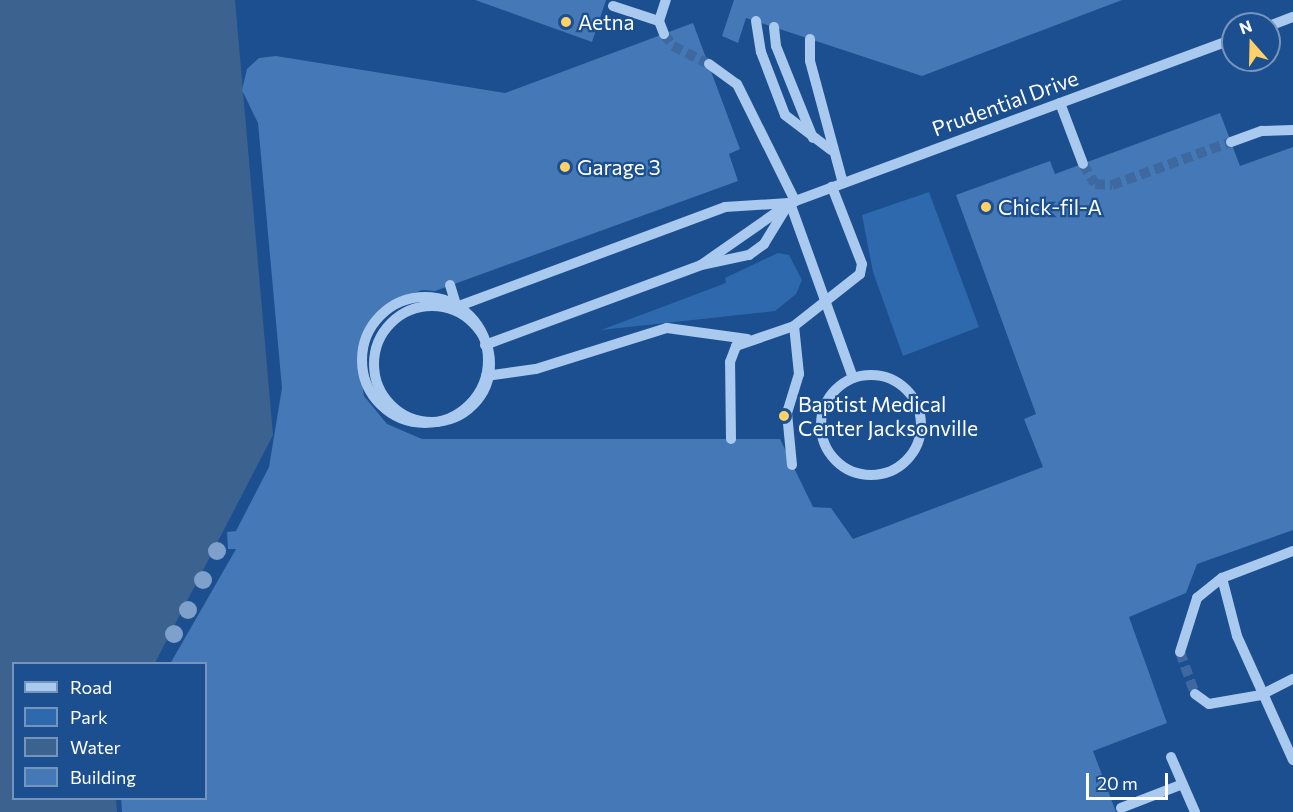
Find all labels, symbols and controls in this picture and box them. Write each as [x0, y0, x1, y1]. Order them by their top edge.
place label: Aetna [578, 9, 635, 35]
north arrow [1221, 12, 1281, 72]
marker: Aetna [559, 15, 573, 29]
text: N [1236, 16, 1254, 37]
street label: Prudential Drive [929, 65, 1081, 141]
place label: Garage 3 [577, 154, 661, 180]
marker: Garage 3 [558, 160, 572, 174]
place label: Chick-fil-A [998, 194, 1102, 220]
marker: Chick-fil-A [979, 200, 993, 214]
place label: Baptist Medical Center Jacksonville [798, 391, 978, 441]
marker: Baptist Medical Center Jacksonville [775, 407, 793, 425]
legend [12, 662, 207, 800]
text: Road [70, 676, 112, 698]
text: Park [70, 706, 108, 728]
text: Water [70, 736, 121, 758]
scale bar [1089, 761, 1172, 799]
text: Building [70, 766, 136, 788]
text: 20 m [1097, 772, 1138, 794]

